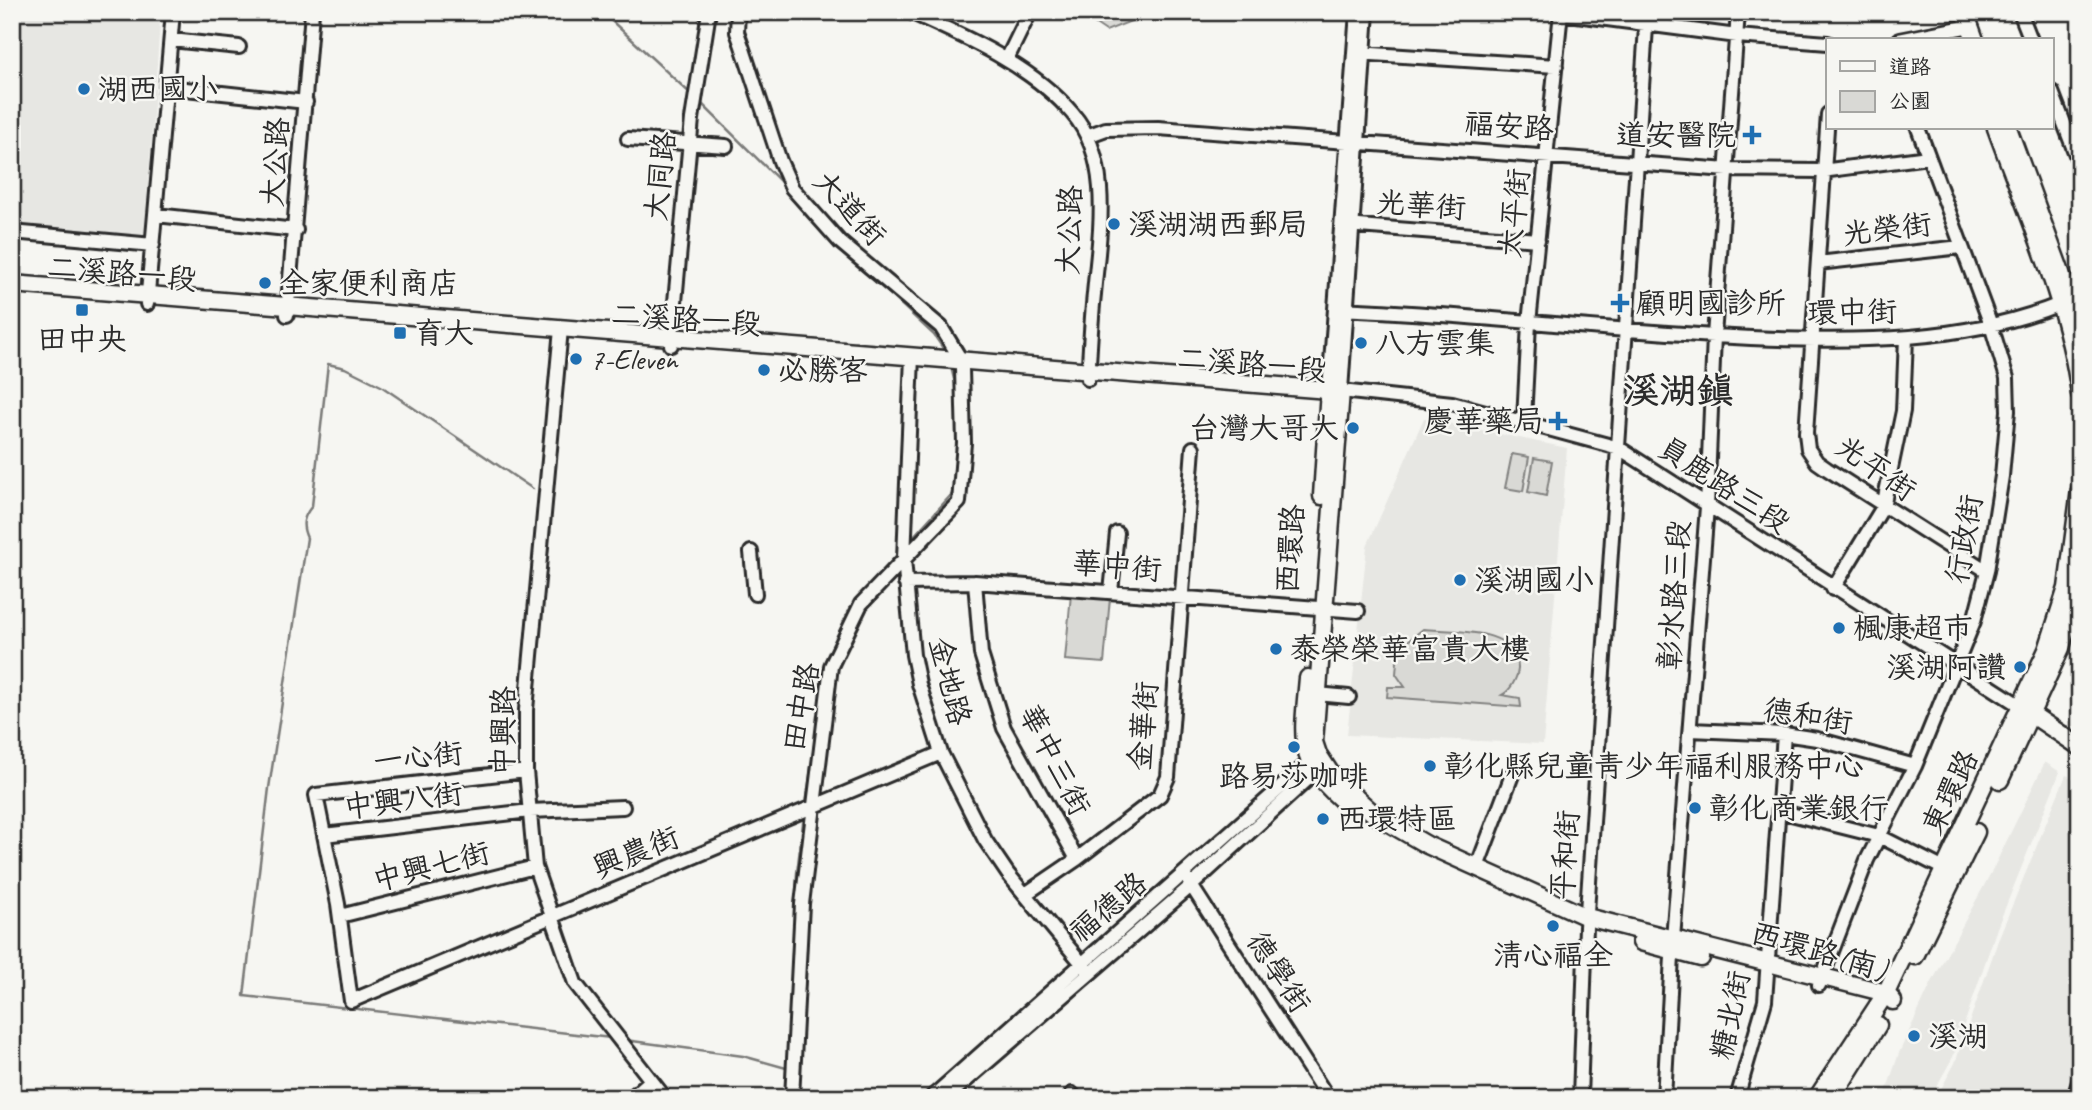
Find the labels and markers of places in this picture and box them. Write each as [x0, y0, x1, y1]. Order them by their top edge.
place label: 湖西國小 [98, 70, 218, 108]
marker: 湖西國小 [76, 81, 92, 97]
place label: 道安醫院 [1616, 116, 1736, 154]
marker: 道安醫院 [1742, 125, 1762, 145]
place label: 溪湖湖西郵局 [1128, 205, 1308, 243]
marker: 溪湖湖西郵局 [1106, 216, 1122, 232]
place label: 全家便利商店 [279, 264, 459, 302]
marker: 全家便利商店 [257, 275, 273, 291]
place label: 顧明國診所 [1636, 284, 1786, 322]
marker: 顧明國診所 [1610, 293, 1630, 313]
marker: 田中央 [74, 302, 90, 318]
place label: 育大 [414, 314, 474, 352]
place label: 田中央 [37, 320, 127, 358]
place label: 八方雲集 [1375, 324, 1495, 362]
marker: 育大 [392, 325, 408, 341]
marker: 八方雲集 [1353, 335, 1369, 351]
place label: 7-Eleven [590, 340, 679, 378]
marker: 7-Eleven [568, 351, 584, 367]
place label: 必勝客 [778, 351, 868, 389]
marker: 必勝客 [756, 362, 772, 378]
place label: 慶華藥局 [1424, 402, 1544, 440]
place label: 台灣大哥大 [1189, 409, 1339, 447]
marker: 慶華藥局 [1550, 413, 1566, 429]
marker: 台灣大哥大 [1345, 420, 1361, 436]
place label: 溪湖國小 [1474, 561, 1594, 599]
marker: 溪湖國小 [1452, 572, 1468, 588]
place label: 楓康超市 [1853, 609, 1973, 647]
marker: 楓康超市 [1831, 620, 1847, 636]
place label: 泰榮榮華富貴大樓 [1290, 630, 1530, 668]
marker: 泰榮榮華富貴大樓 [1268, 641, 1284, 657]
place label: 溪湖阿讚 [1886, 648, 2006, 686]
marker: 溪湖阿讚 [2012, 659, 2028, 675]
marker: 路易莎咖啡 [1286, 739, 1302, 755]
place label: 彰化縣兒童青少年福利服務中心 [1444, 747, 1864, 785]
place label: 路易莎咖啡 [1219, 757, 1369, 795]
marker: 彰化縣兒童青少年福利服務中心 [1422, 758, 1438, 774]
place label: 彰化商業銀行 [1709, 789, 1889, 827]
place label: 西環特區 [1337, 800, 1457, 838]
marker: 彰化商業銀行 [1687, 800, 1703, 816]
marker: 西環特區 [1315, 811, 1331, 827]
marker: 清心福全 [1545, 918, 1561, 934]
place label: 清心福全 [1493, 936, 1613, 974]
place label: 溪湖 [1928, 1017, 1988, 1055]
marker: 溪湖 [1906, 1028, 1922, 1044]

